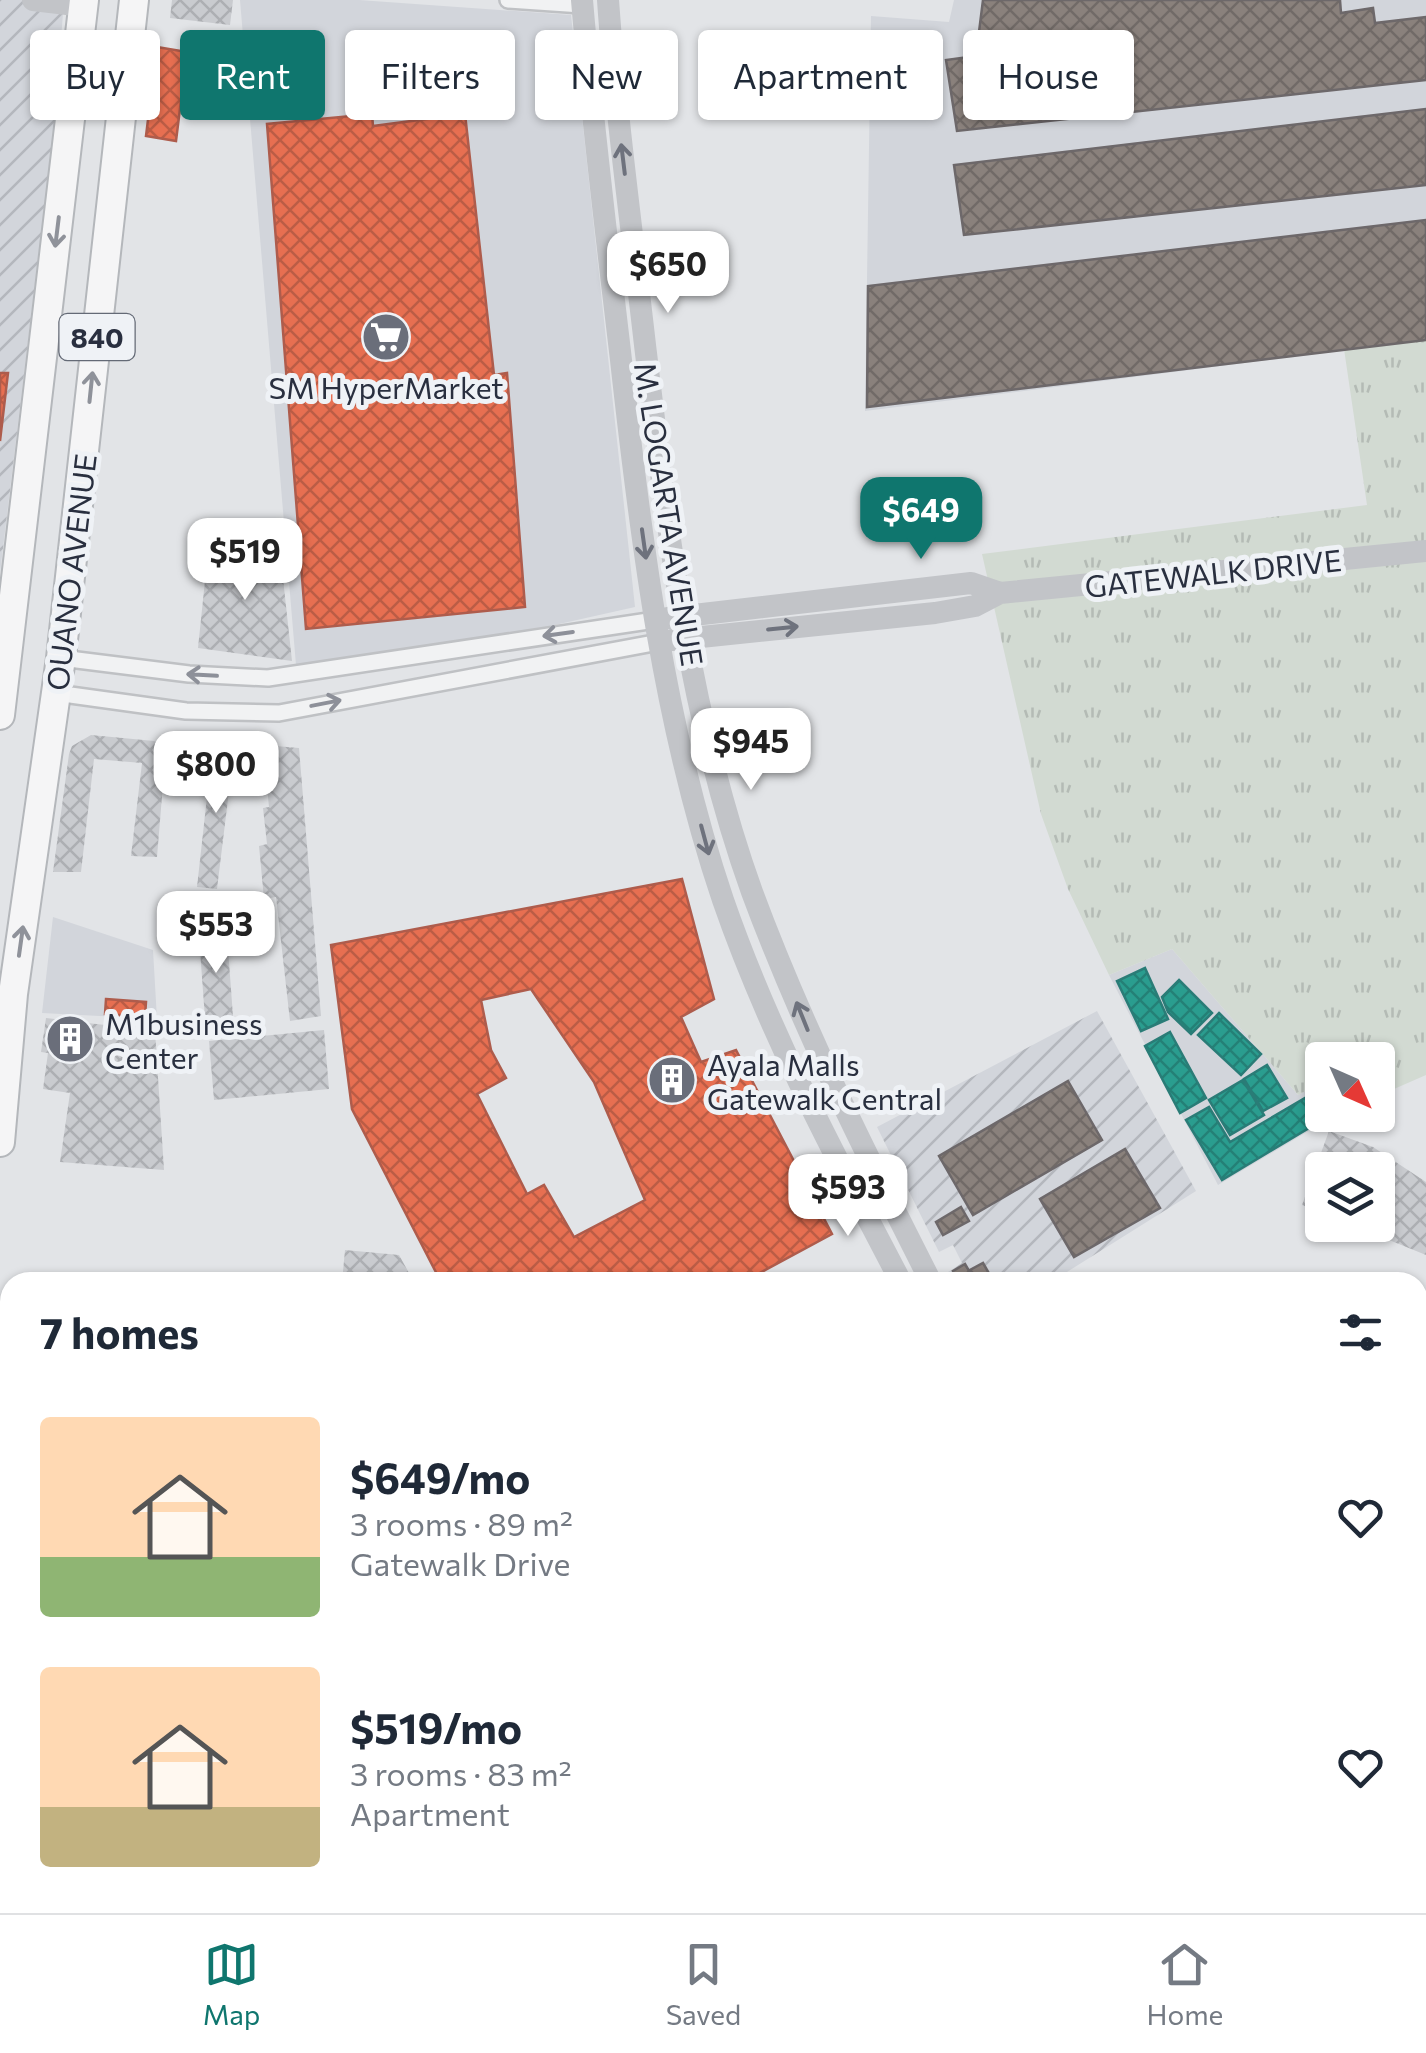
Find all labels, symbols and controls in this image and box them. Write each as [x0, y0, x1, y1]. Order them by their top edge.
chip: Buy [30, 30, 160, 120]
chip: Rent [180, 30, 325, 120]
chip: Filters [345, 30, 515, 120]
chip: New [535, 30, 678, 120]
chip: Apartment [698, 30, 943, 120]
chip: House [963, 30, 1134, 120]
one-way arrow [613, 143, 632, 176]
one-way arrow [47, 215, 66, 247]
pin: $650 [609, 231, 727, 316]
text: $650 [629, 243, 707, 283]
supermarket icon: SM HyperMarket [360, 311, 412, 363]
road number: 840 [59, 314, 134, 360]
street label: M. LOGARTA AVENUE [628, 359, 712, 669]
place label: SM HyperMarket [268, 368, 504, 405]
one-way arrow [82, 372, 101, 404]
street label: OUANO AVENUE [37, 451, 103, 693]
pin: $649 [862, 477, 980, 562]
text: $649 [882, 489, 960, 529]
pin: $519 [186, 518, 304, 603]
one-way arrow [635, 527, 653, 559]
text: $519 [209, 530, 281, 570]
street label: GATEWALK DRIVE [1083, 540, 1343, 604]
one-way arrow [767, 618, 799, 637]
one-way arrow [543, 625, 575, 643]
one-way arrow [186, 665, 218, 684]
one-way arrow [310, 693, 342, 712]
pin: $945 [692, 708, 810, 793]
text: $945 [713, 720, 789, 760]
pin: $800 [157, 731, 275, 816]
text: $800 [176, 743, 256, 783]
one-way arrow [696, 823, 715, 855]
pin: $553 [157, 891, 275, 976]
text: $553 [179, 903, 253, 943]
one-way arrow [12, 925, 30, 958]
one-way arrow [792, 1001, 810, 1032]
place label: M1business Center [105, 1004, 263, 1075]
building icon: M1business Center [44, 1013, 96, 1065]
north arrow [1305, 1042, 1395, 1132]
map controls [1305, 1042, 1395, 1242]
place label: Ayala Malls Gatewalk Central [707, 1045, 942, 1116]
building icon: Ayala Malls Gatewalk Central [646, 1054, 698, 1106]
button: layers [1305, 1152, 1395, 1242]
pin: $593 [789, 1154, 907, 1239]
text: $593 [810, 1166, 886, 1206]
icon: filters [1333, 1305, 1388, 1360]
text: 7 homes [40, 1306, 199, 1358]
text: $649/mo [350, 1451, 530, 1503]
icon: home [120, 1457, 240, 1577]
icon: heart [1333, 1490, 1388, 1545]
text: 3 rooms · 89 m² [350, 1503, 573, 1543]
text: Gatewalk Drive [350, 1543, 571, 1583]
text: $519/mo [350, 1701, 522, 1753]
icon: home [120, 1707, 240, 1827]
icon: heart [1333, 1740, 1388, 1795]
text: 3 rooms · 83 m² [350, 1753, 572, 1793]
text: Apartment [350, 1793, 510, 1833]
tab: Map [203, 1937, 260, 2031]
tab: Saved [666, 1937, 741, 2031]
tab: Home [1146, 1937, 1223, 2031]

